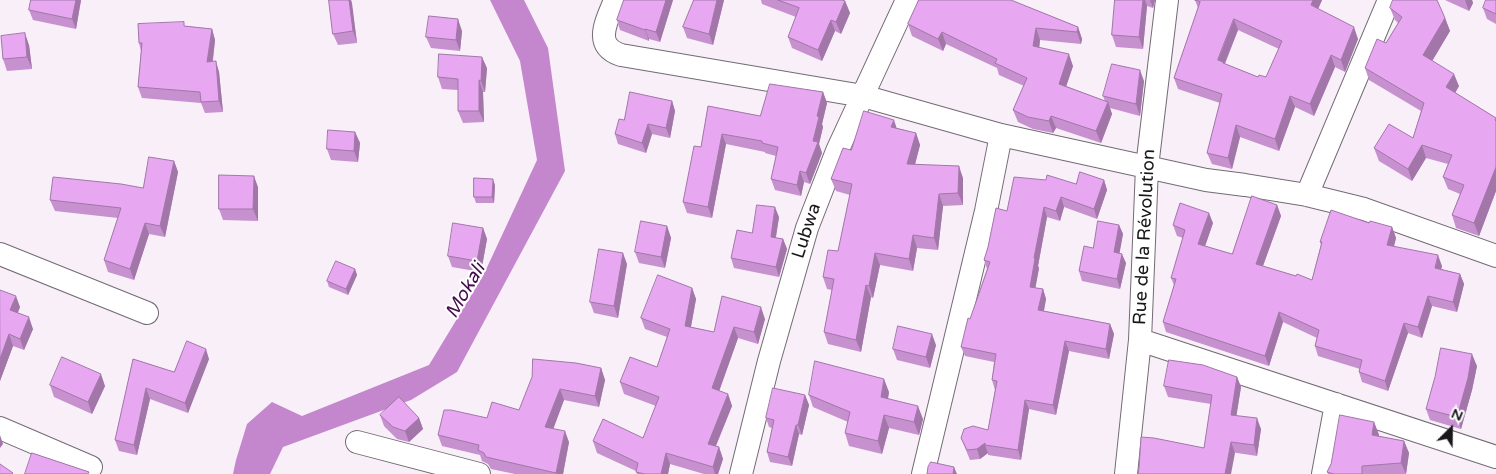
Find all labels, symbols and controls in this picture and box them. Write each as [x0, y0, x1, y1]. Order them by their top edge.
street label: Rue de la Révolution [1130, 148, 1160, 326]
street label: Lubwa [788, 201, 826, 261]
water label: Mokali [441, 259, 491, 323]
north arrow [1426, 404, 1476, 454]
text: N [1449, 405, 1466, 425]

